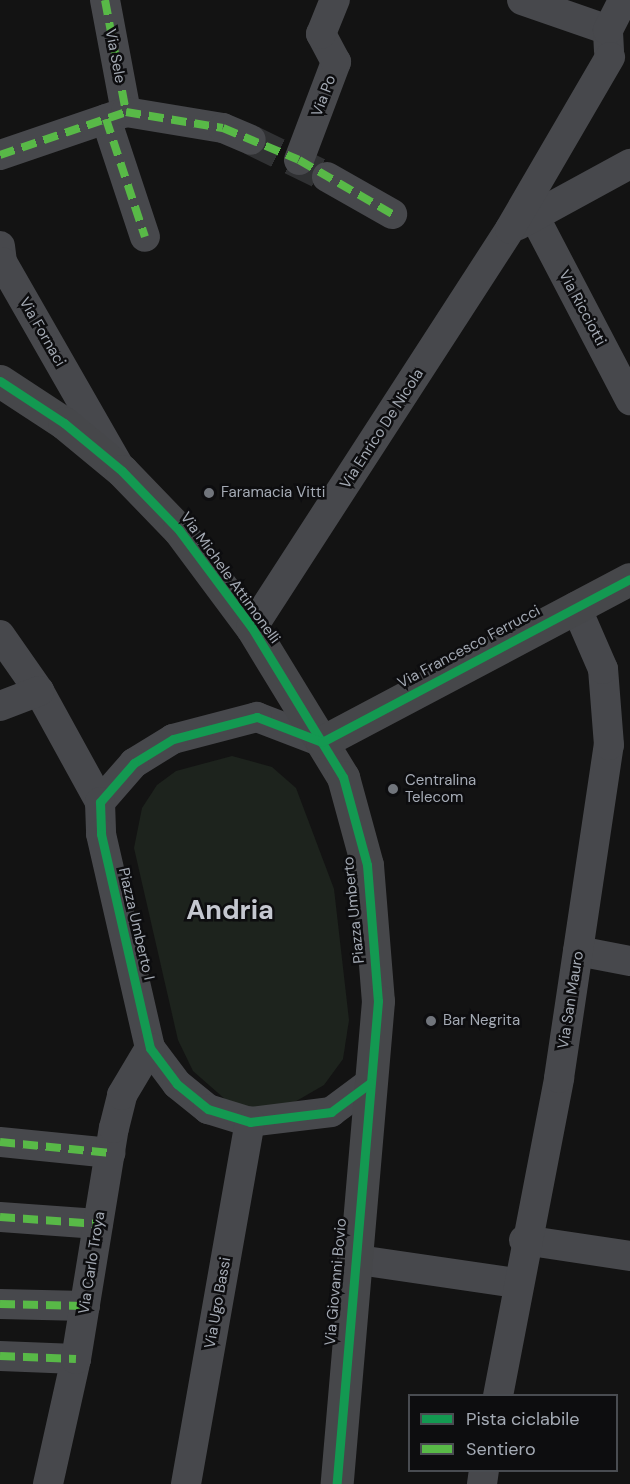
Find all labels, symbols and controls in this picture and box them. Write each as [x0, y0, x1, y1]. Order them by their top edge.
street label: Via Sele [101, 27, 129, 85]
street label: Via Po [308, 73, 340, 119]
street label: Via Ricciotti [555, 267, 609, 349]
street label: Via Fornaci [15, 294, 69, 370]
street label: Via Enrico De Nicola [337, 366, 427, 492]
place label: Faramacia Vitti [221, 484, 325, 502]
marker: Faramacia Vitti [202, 486, 216, 500]
street label: Via Michele Attimonelli [176, 509, 284, 647]
street label: Via Francesco Ferrucci [395, 602, 543, 692]
place label: Centralina Telecom [405, 771, 476, 806]
marker: Centralina Telecom [386, 782, 400, 796]
street label: Piazza Umberto [339, 856, 369, 964]
street label: Piazza Umberto I [114, 866, 158, 982]
district label: Andria [186, 894, 274, 926]
street label: Via San Mauro [554, 950, 588, 1050]
place label: Bar Negrita [443, 1012, 520, 1030]
marker: Bar Negrita [424, 1014, 438, 1028]
street label: Via Carlo Troya [75, 1210, 109, 1316]
street label: Via Giovanni Bovio [321, 1218, 351, 1346]
street label: Via Ugo Bassi [201, 1256, 235, 1350]
legend [408, 1394, 618, 1472]
text: Pista ciclabile [466, 1407, 580, 1431]
text: Sentiero [466, 1437, 536, 1461]

